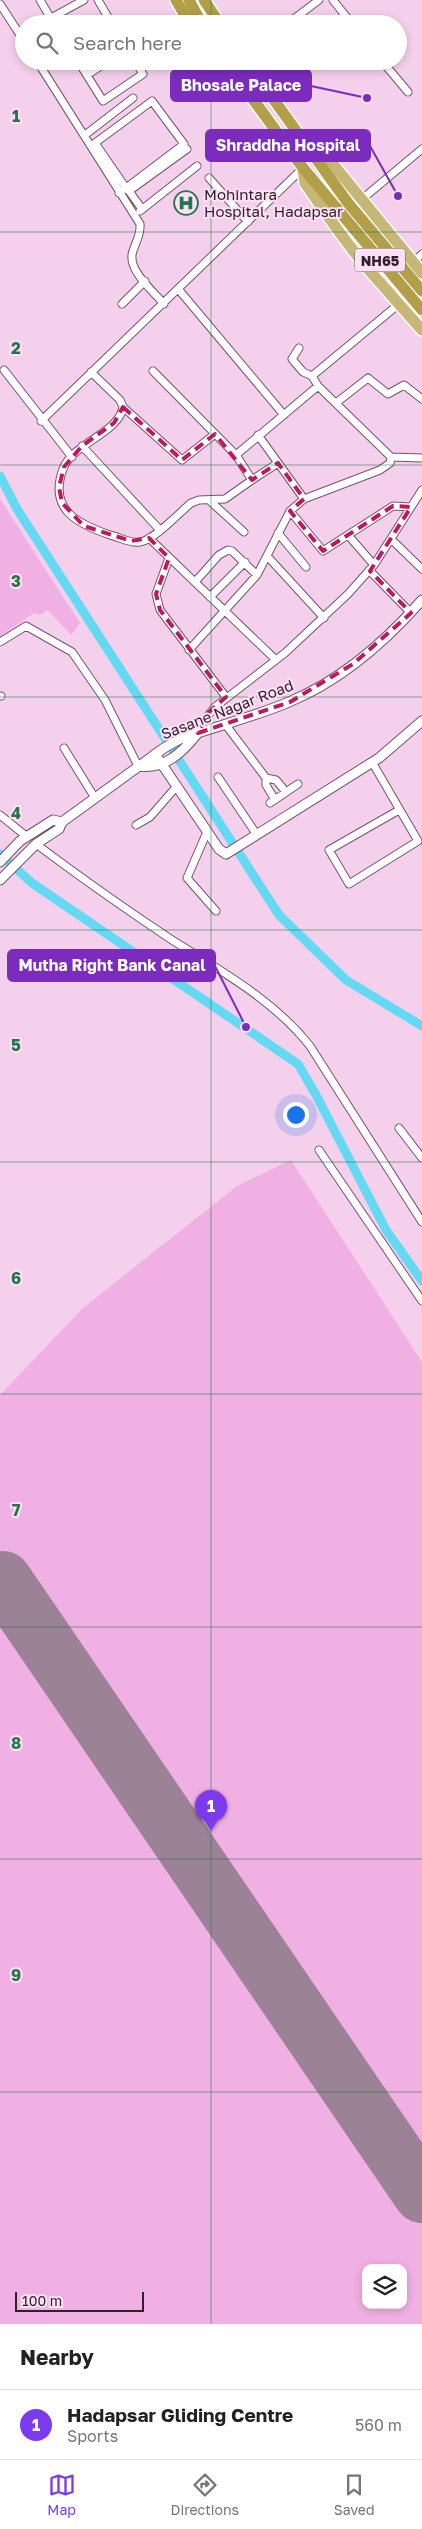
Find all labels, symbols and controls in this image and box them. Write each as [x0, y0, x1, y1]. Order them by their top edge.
search box [15, 15, 407, 70]
icon: search [33, 29, 61, 57]
text: Search here [73, 31, 182, 54]
callout: Bhosale Palace [171, 70, 311, 101]
text: Bhosale Palace [181, 75, 301, 95]
text: 1 [12, 106, 20, 126]
callout: Shraddha Hospital [206, 130, 370, 161]
text: Shraddha Hospital [216, 135, 361, 155]
place label: Mohintara Hospital, Hadapsar [204, 185, 343, 220]
hospital icon: Mohintara Hospital, Hadapsar [173, 190, 199, 216]
road number: NH65 [355, 248, 405, 272]
text: 2 [11, 338, 21, 358]
text: 3 [11, 571, 21, 591]
street label: Sasane Nagar Road [158, 675, 296, 743]
text: 4 [11, 803, 21, 823]
callout: Mutha Right Bank Canal [8, 950, 215, 981]
text: Mutha Right Bank Canal [18, 955, 206, 975]
text: 5 [11, 1035, 21, 1055]
your location [283, 1102, 309, 1128]
text: 6 [11, 1268, 21, 1288]
text: 7 [12, 1500, 21, 1520]
text: 8 [11, 1733, 21, 1753]
pin: 1 [195, 1790, 227, 1831]
text: 9 [11, 1965, 21, 1985]
map controls [362, 2264, 407, 2309]
button: layers [362, 2264, 407, 2309]
scale bar [15, 2289, 144, 2312]
text: 100 m [22, 2292, 62, 2309]
text: Nearby [20, 2344, 94, 2370]
text: Hadapsar Gliding Centre [67, 2403, 293, 2426]
text: 1 [32, 2415, 40, 2435]
text: 560 m [355, 2415, 402, 2435]
text: Sports [67, 2426, 118, 2446]
tab: Map [47, 2471, 76, 2518]
tab: Directions [171, 2471, 239, 2518]
tab: Saved [334, 2471, 375, 2518]

